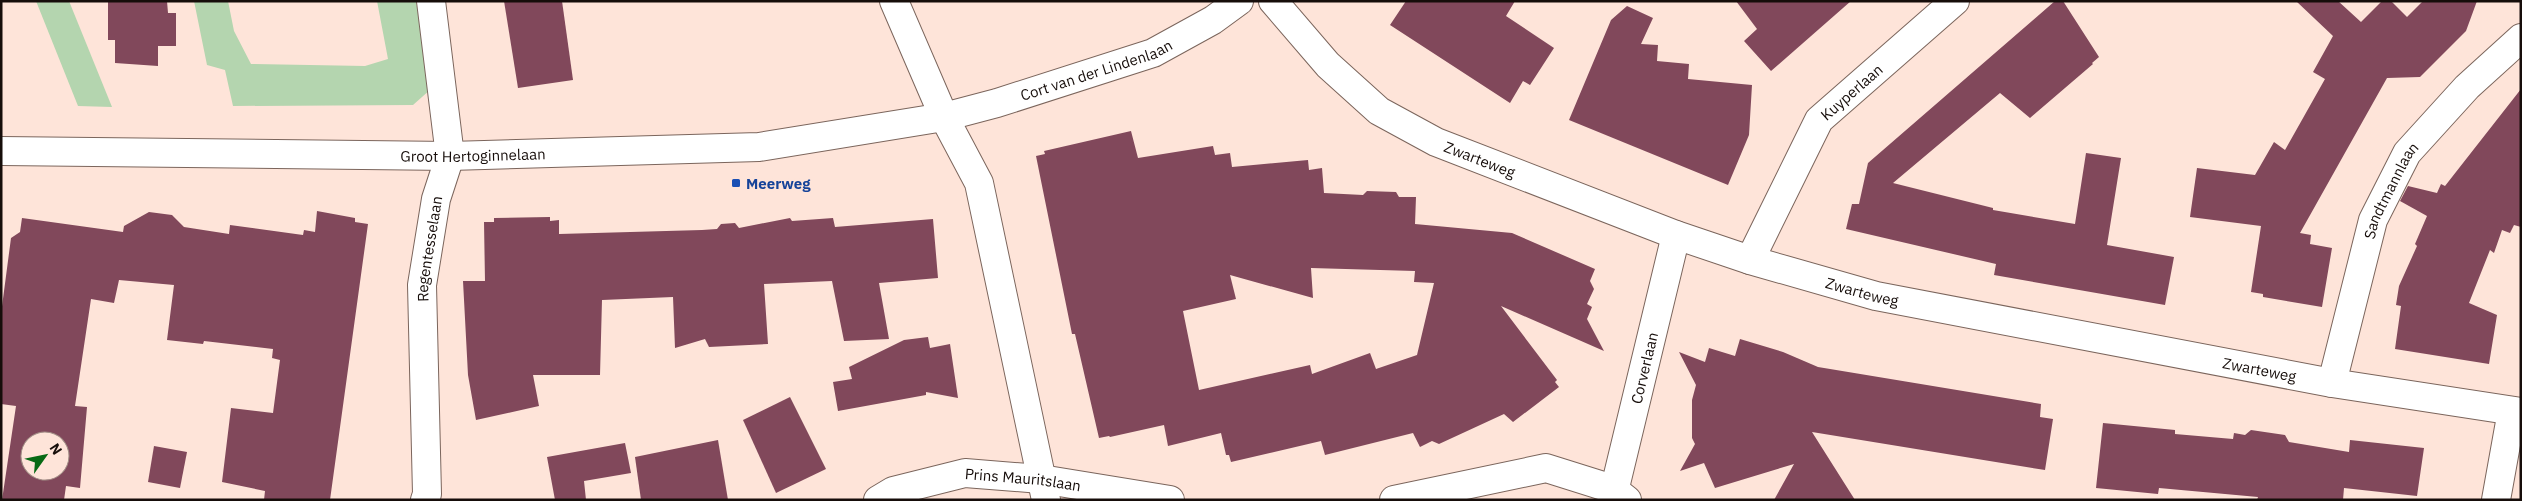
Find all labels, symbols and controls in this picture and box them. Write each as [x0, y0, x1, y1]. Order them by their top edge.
street label: Cort van der Lindenlaan [1018, 35, 1176, 104]
street label: Kuyperlaan [1816, 59, 1886, 124]
street label: Zwarteweg [1442, 137, 1518, 181]
street label: Sandtmannlaan [2359, 138, 2422, 241]
street label: Groot Hertoginnelaan [400, 144, 546, 166]
place label: Meerweg [746, 174, 811, 193]
marker: Meerweg [730, 177, 742, 189]
street label: Regentesselaan [412, 194, 446, 302]
street label: Zwarteweg [1824, 273, 1900, 310]
street label: Corverlaan [1626, 330, 1662, 406]
street label: Zwarteweg [2221, 353, 2298, 386]
north arrow [20, 431, 70, 481]
text: N [46, 440, 66, 458]
street label: Prins Mauritslaan [964, 464, 1082, 495]

